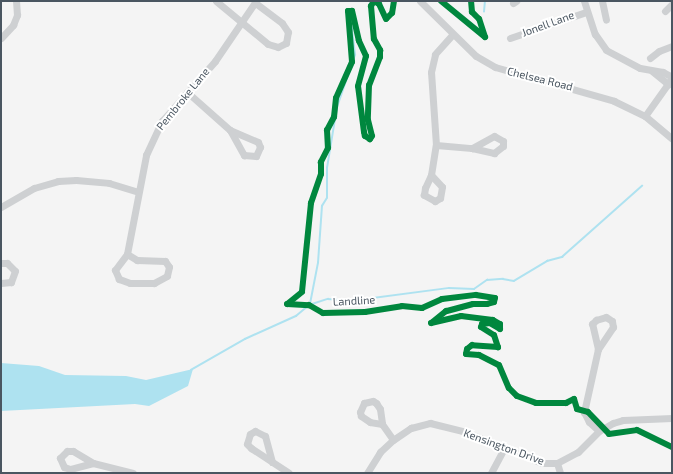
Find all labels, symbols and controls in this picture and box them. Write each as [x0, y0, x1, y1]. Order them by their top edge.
street label: Jonell Lane [520, 8, 576, 40]
street label: Chelsea Road [506, 64, 574, 94]
street label: Pembroke Lane [154, 65, 212, 133]
street label: Landline [332, 293, 376, 309]
street label: Kensington Drive [462, 426, 546, 468]

